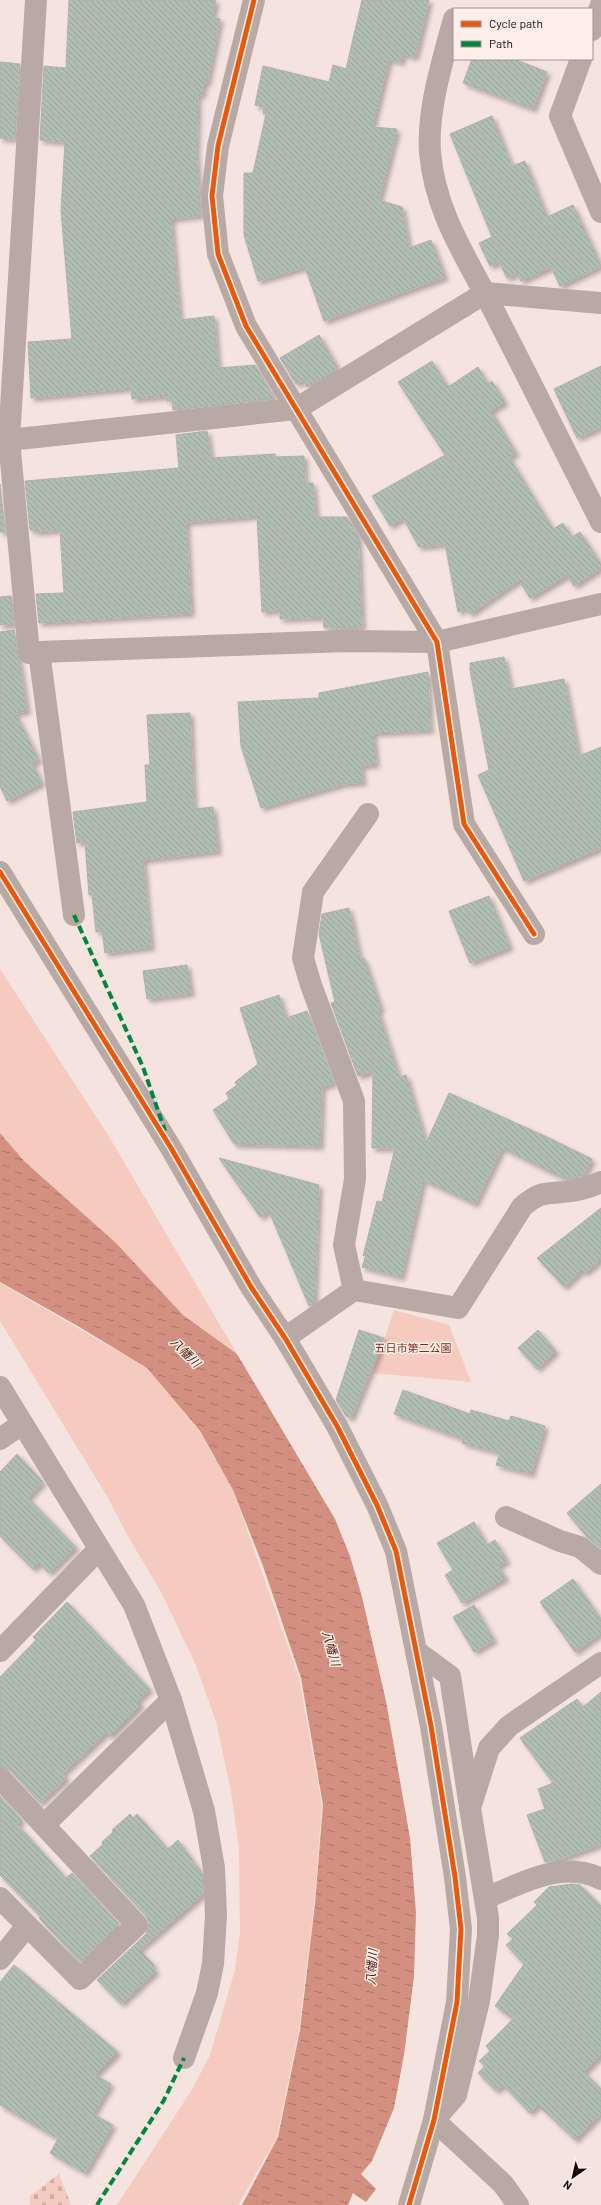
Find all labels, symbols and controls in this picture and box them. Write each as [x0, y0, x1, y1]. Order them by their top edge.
legend [453, 8, 593, 60]
text: Cycle path [489, 16, 543, 30]
text: Path [489, 36, 513, 50]
water label: 八幡川 [168, 1334, 205, 1371]
park label: 五日市第二公園 [375, 1341, 452, 1354]
water label: 八幡川 [320, 1629, 344, 1669]
water label: 八幡川 [363, 1947, 379, 1985]
north arrow [553, 2157, 593, 2197]
text: N [560, 2178, 574, 2193]

